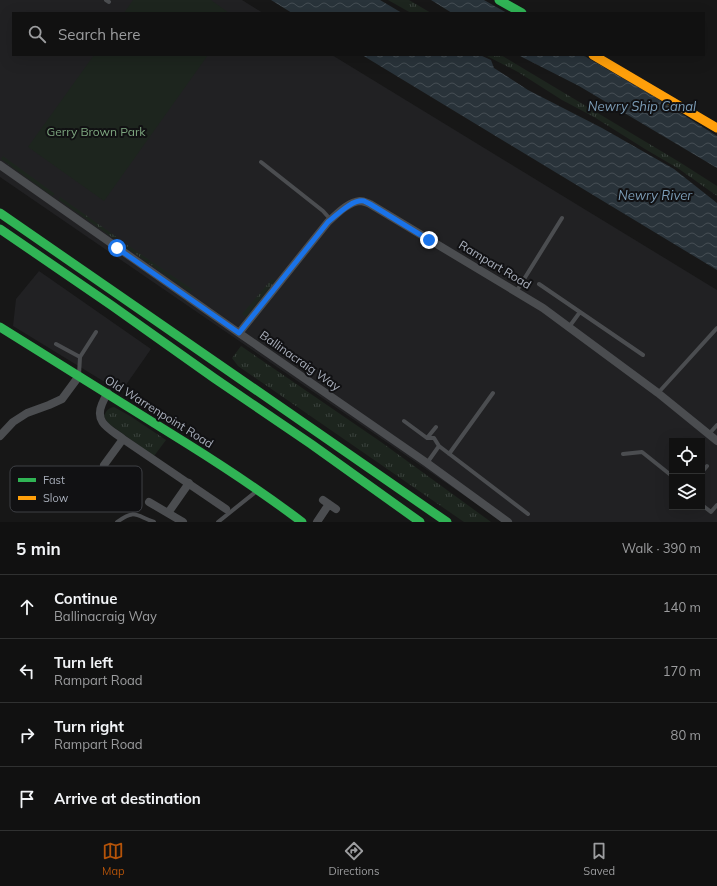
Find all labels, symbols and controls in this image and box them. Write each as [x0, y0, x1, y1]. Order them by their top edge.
search box [12, 12, 705, 56]
icon: search [26, 23, 48, 45]
text: Search here [58, 25, 140, 44]
water label: Newry Ship Canal [588, 98, 697, 114]
park label: Gerry Brown Park [47, 124, 146, 139]
water label: Newry River [618, 187, 693, 203]
route end [420, 231, 438, 249]
street label: Rampart Road [456, 237, 534, 292]
route start [108, 239, 126, 257]
street label: Ballinacraig Way [257, 327, 344, 394]
street label: Old Warrenpoint Road [102, 372, 216, 451]
map controls [669, 438, 705, 510]
button: locate [669, 438, 705, 474]
legend [10, 466, 142, 512]
text: Fast [43, 473, 65, 487]
button: layers [669, 474, 705, 510]
text: Slow [43, 491, 69, 505]
text: 5 min [16, 538, 61, 559]
text: Walk · 390 m [622, 540, 701, 556]
text: Continue [54, 589, 117, 608]
icon: ahead [16, 596, 38, 618]
text: 140 m [663, 599, 701, 615]
text: Ballinacraig Way [54, 608, 157, 624]
text: Turn left [54, 653, 113, 672]
icon: left [16, 660, 38, 682]
text: 170 m [663, 663, 701, 679]
text: Rampart Road [54, 672, 143, 688]
text: Turn right [54, 717, 124, 736]
icon: right [16, 724, 38, 746]
text: 80 m [671, 727, 701, 743]
text: Rampart Road [54, 736, 143, 752]
icon: arrive [16, 788, 38, 810]
text: Arrive at destination [54, 789, 201, 808]
tab: Map [102, 840, 125, 878]
tab: Directions [329, 840, 379, 878]
tab: Saved [583, 840, 615, 878]

